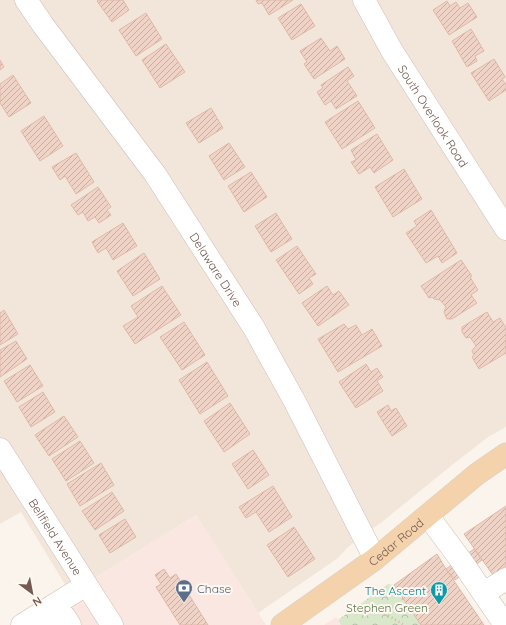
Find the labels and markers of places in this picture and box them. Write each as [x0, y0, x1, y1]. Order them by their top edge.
bank icon: Chase [174, 578, 194, 603]
building icon: The Ascent [429, 580, 449, 605]
place label: Chase [197, 581, 232, 596]
place label: The Ascent [364, 583, 426, 598]

